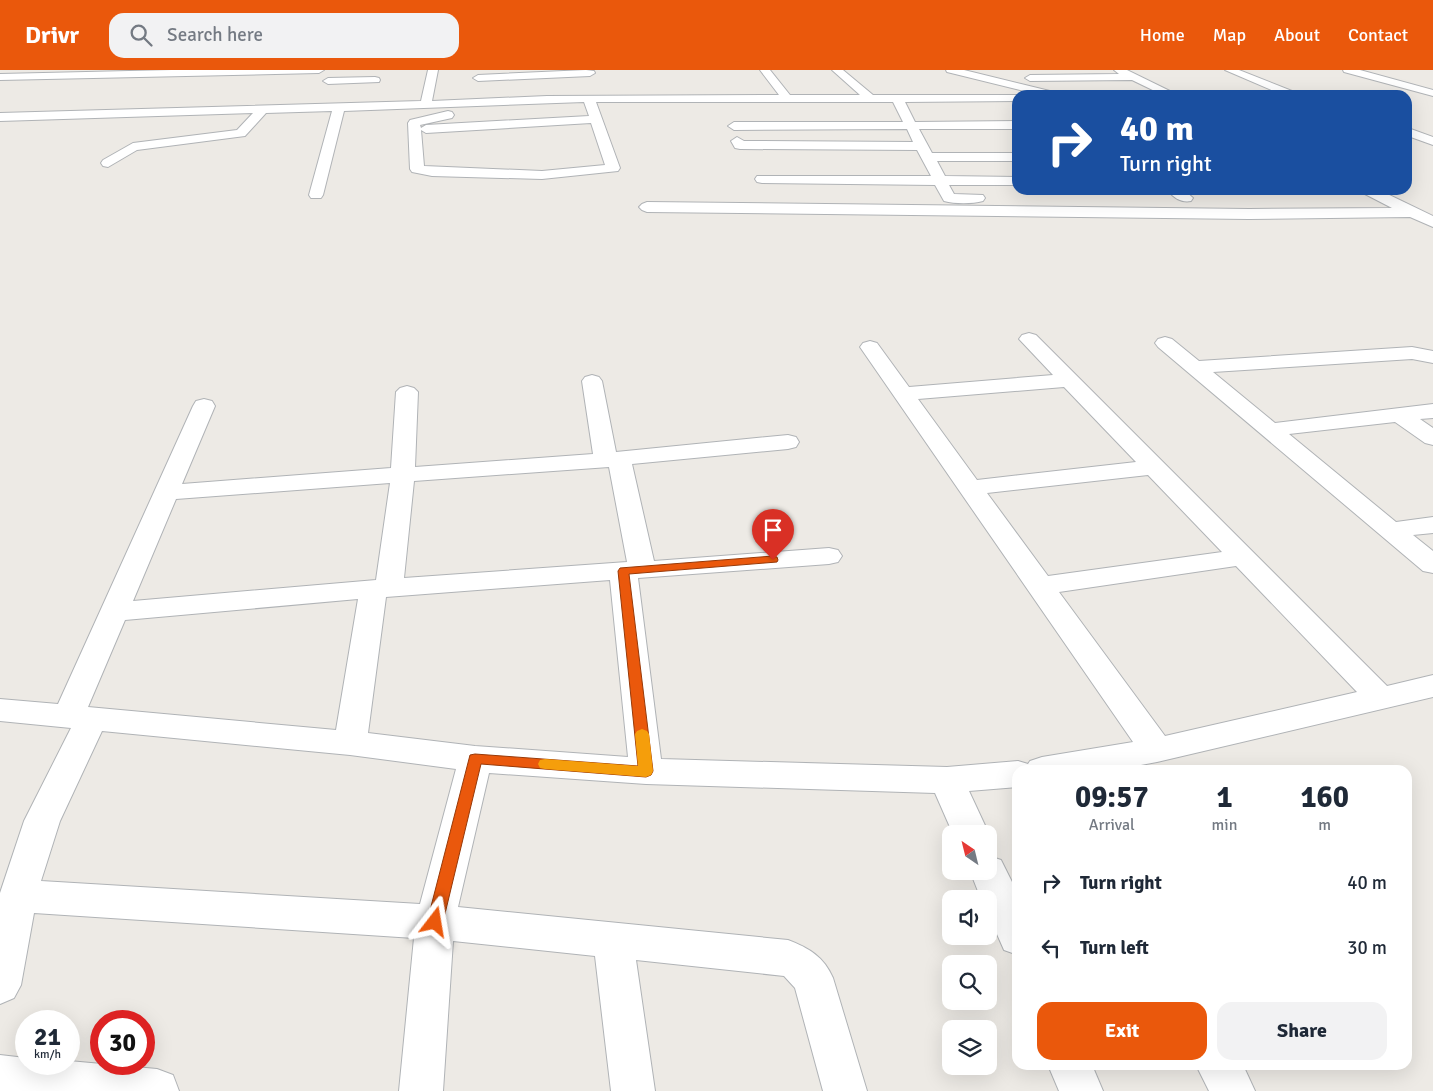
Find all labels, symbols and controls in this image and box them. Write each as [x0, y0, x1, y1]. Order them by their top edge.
search box [109, 13, 459, 58]
text: Drivr [25, 20, 79, 50]
icon: search [127, 21, 155, 49]
text: Search here [167, 23, 263, 47]
text: Home [1140, 24, 1185, 46]
text: Map [1213, 24, 1246, 46]
text: About [1274, 24, 1320, 46]
text: Contact [1348, 24, 1408, 46]
text: 40 m [1120, 107, 1194, 150]
icon: right [1037, 110, 1102, 175]
text: Turn right [1120, 150, 1212, 177]
pin [752, 509, 794, 560]
icon: arrive [759, 516, 787, 544]
text: 09:57 [1075, 779, 1149, 816]
text: 1 [1216, 779, 1233, 816]
text: 160 [1300, 779, 1349, 816]
text: Arrival [1089, 815, 1135, 835]
text: min [1212, 815, 1237, 835]
text: m [1318, 815, 1331, 835]
north arrow [942, 825, 998, 880]
map controls [942, 825, 997, 1075]
icon: right [1037, 869, 1065, 897]
text: Turn right [1080, 871, 1162, 895]
text: 40 m [1347, 871, 1387, 895]
button: sound [942, 890, 997, 945]
position arrow [408, 895, 460, 947]
icon: left [1037, 934, 1065, 962]
text: Turn left [1080, 936, 1149, 960]
text: 30 m [1347, 936, 1387, 960]
button: search [942, 955, 997, 1010]
button: Exit [1037, 1002, 1207, 1060]
button: Share [1217, 1002, 1387, 1060]
speed limit sign: 30 [90, 1010, 155, 1075]
button: layers [942, 1020, 997, 1075]
text: 21 [34, 1021, 61, 1052]
text: km/h [34, 1047, 61, 1062]

